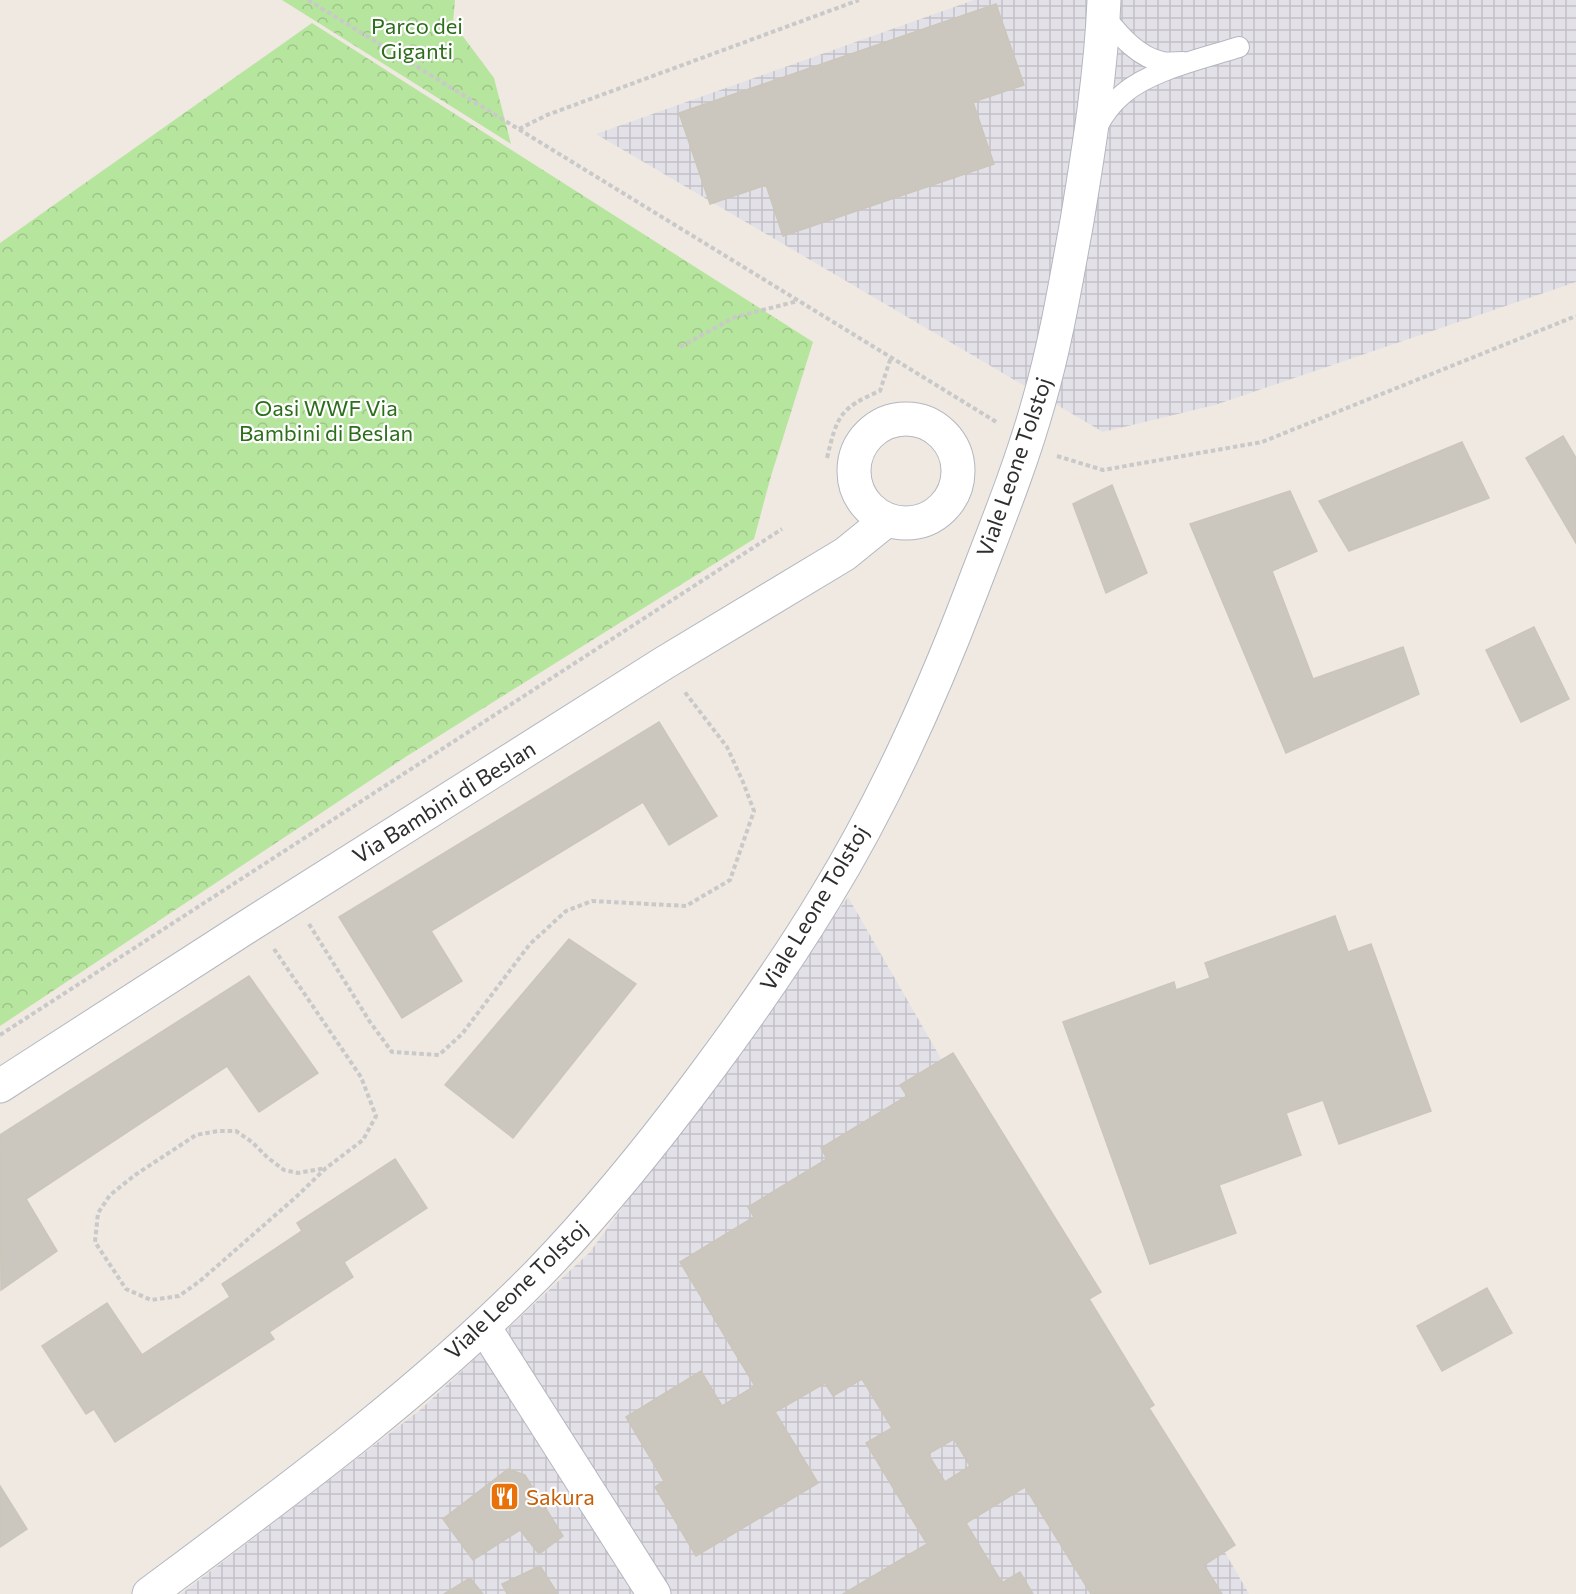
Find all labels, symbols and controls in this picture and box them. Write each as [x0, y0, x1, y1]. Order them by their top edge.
park label: Parco dei Giganti [371, 12, 463, 64]
street label: Viale Leone Tolstoj [970, 373, 1057, 560]
park label: Oasi WWF Via Bambini di Beslan [239, 394, 413, 446]
street label: Via Bambini di Beslan [347, 734, 540, 869]
street label: Viale Leone Tolstoj [754, 820, 874, 995]
street label: Viale Leone Tolstoj [439, 1215, 593, 1365]
restaurant icon: Sakura [489, 1481, 521, 1513]
place label: Sakura [526, 1483, 595, 1510]

